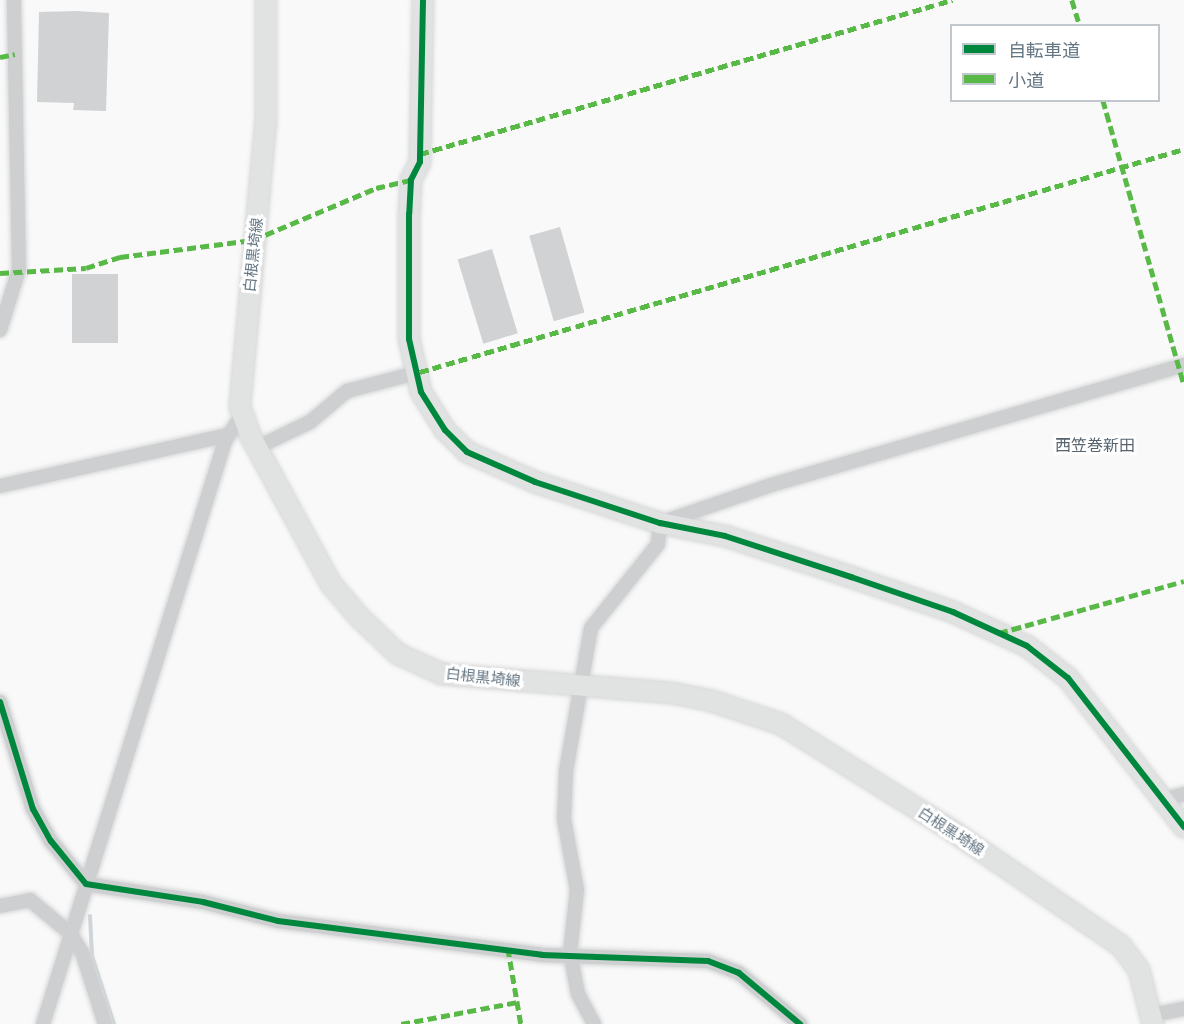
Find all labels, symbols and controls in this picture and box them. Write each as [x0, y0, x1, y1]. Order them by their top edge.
legend [950, 24, 1160, 102]
text: 自転車道 [1008, 41, 1080, 61]
text: 小道 [1008, 71, 1044, 91]
street label: 白根黒埼線 [240, 217, 266, 293]
district label: 西笠巻新田 [1055, 436, 1135, 456]
street label: 白根黒埼線 [445, 664, 521, 690]
street label: 白根黒埼線 [915, 803, 987, 859]

